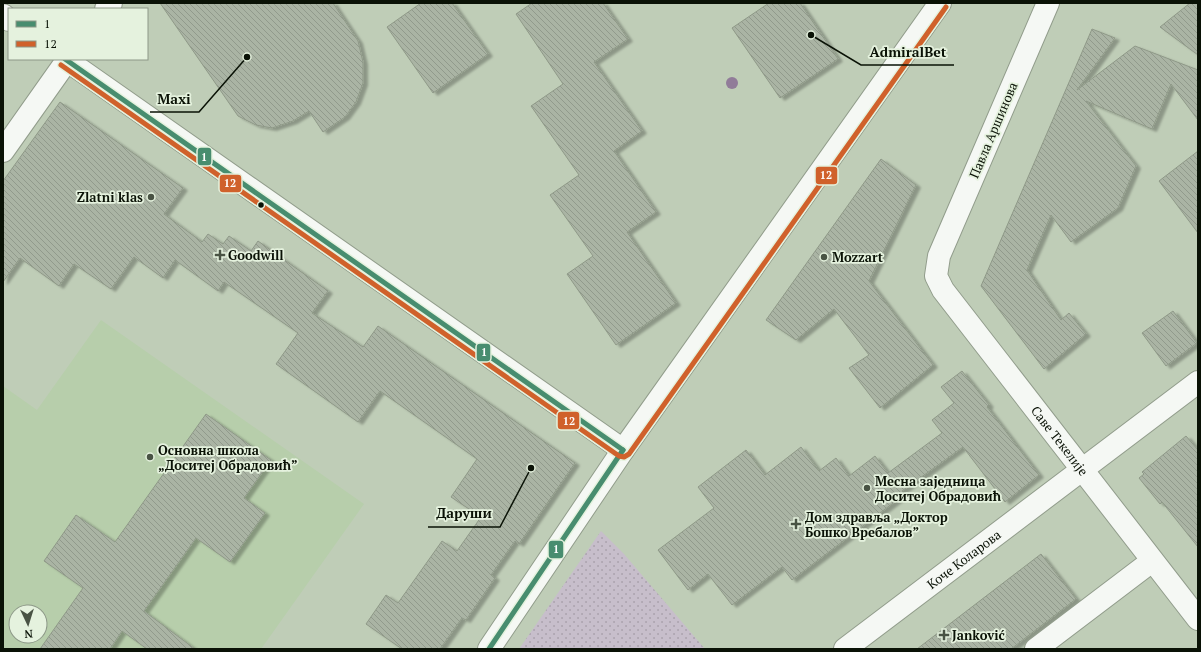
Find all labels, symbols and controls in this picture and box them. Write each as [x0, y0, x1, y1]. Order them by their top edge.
legend [8, 8, 148, 60]
text: 1 [44, 16, 50, 31]
text: 12 [44, 36, 57, 51]
callout: AdmiralBet [861, 39, 954, 65]
text: AdmiralBet [870, 42, 947, 61]
street label: Павла Аршинова [965, 79, 1022, 181]
callout: Maxi [150, 86, 199, 112]
text: Maxi [157, 89, 191, 108]
line badge: 1 [197, 147, 212, 166]
text: 1 [201, 150, 207, 164]
line badge: 12 [815, 166, 838, 185]
text: 12 [820, 168, 832, 182]
line badge: 12 [219, 174, 242, 193]
text: 12 [224, 176, 236, 190]
place label: Zlatni klas [77, 188, 143, 206]
marker: Zlatni klas [146, 192, 156, 202]
unlabelled marker [256, 200, 266, 210]
place label: Goodwill [228, 246, 284, 264]
place label: Mozzart [832, 248, 884, 266]
marker: Goodwill [215, 250, 225, 260]
marker: Mozzart [819, 252, 829, 262]
line badge: 1 [476, 343, 491, 362]
text: 1 [481, 345, 487, 359]
street label: Саве Текелије [1027, 402, 1093, 479]
line badge: 12 [557, 411, 580, 430]
text: 12 [563, 414, 575, 428]
place label: Основна школа „Доситеј Обрадовић” [158, 441, 298, 474]
marker: Основна школа „Доситеј Обрадовић” [145, 452, 155, 462]
place label: Месна заједница Доситеј Обрадовић [875, 472, 1002, 505]
marker: Месна заједница Доситеј Обрадовић [862, 483, 872, 493]
callout: Даруши [428, 501, 500, 527]
text: Даруши [436, 503, 492, 522]
place label: Дом здравља „Доктор Бошко Вребалов” [805, 508, 948, 541]
marker: Дом здравља „Доктор Бошко Вребалов” [790, 518, 802, 530]
street label: Коче Коларова [923, 525, 1005, 593]
line badge: 1 [548, 540, 564, 559]
text: 1 [553, 542, 559, 556]
north arrow [8, 604, 48, 644]
place label: Janković [952, 626, 1005, 644]
text: N [23, 627, 33, 641]
marker: Janković [939, 630, 949, 640]

